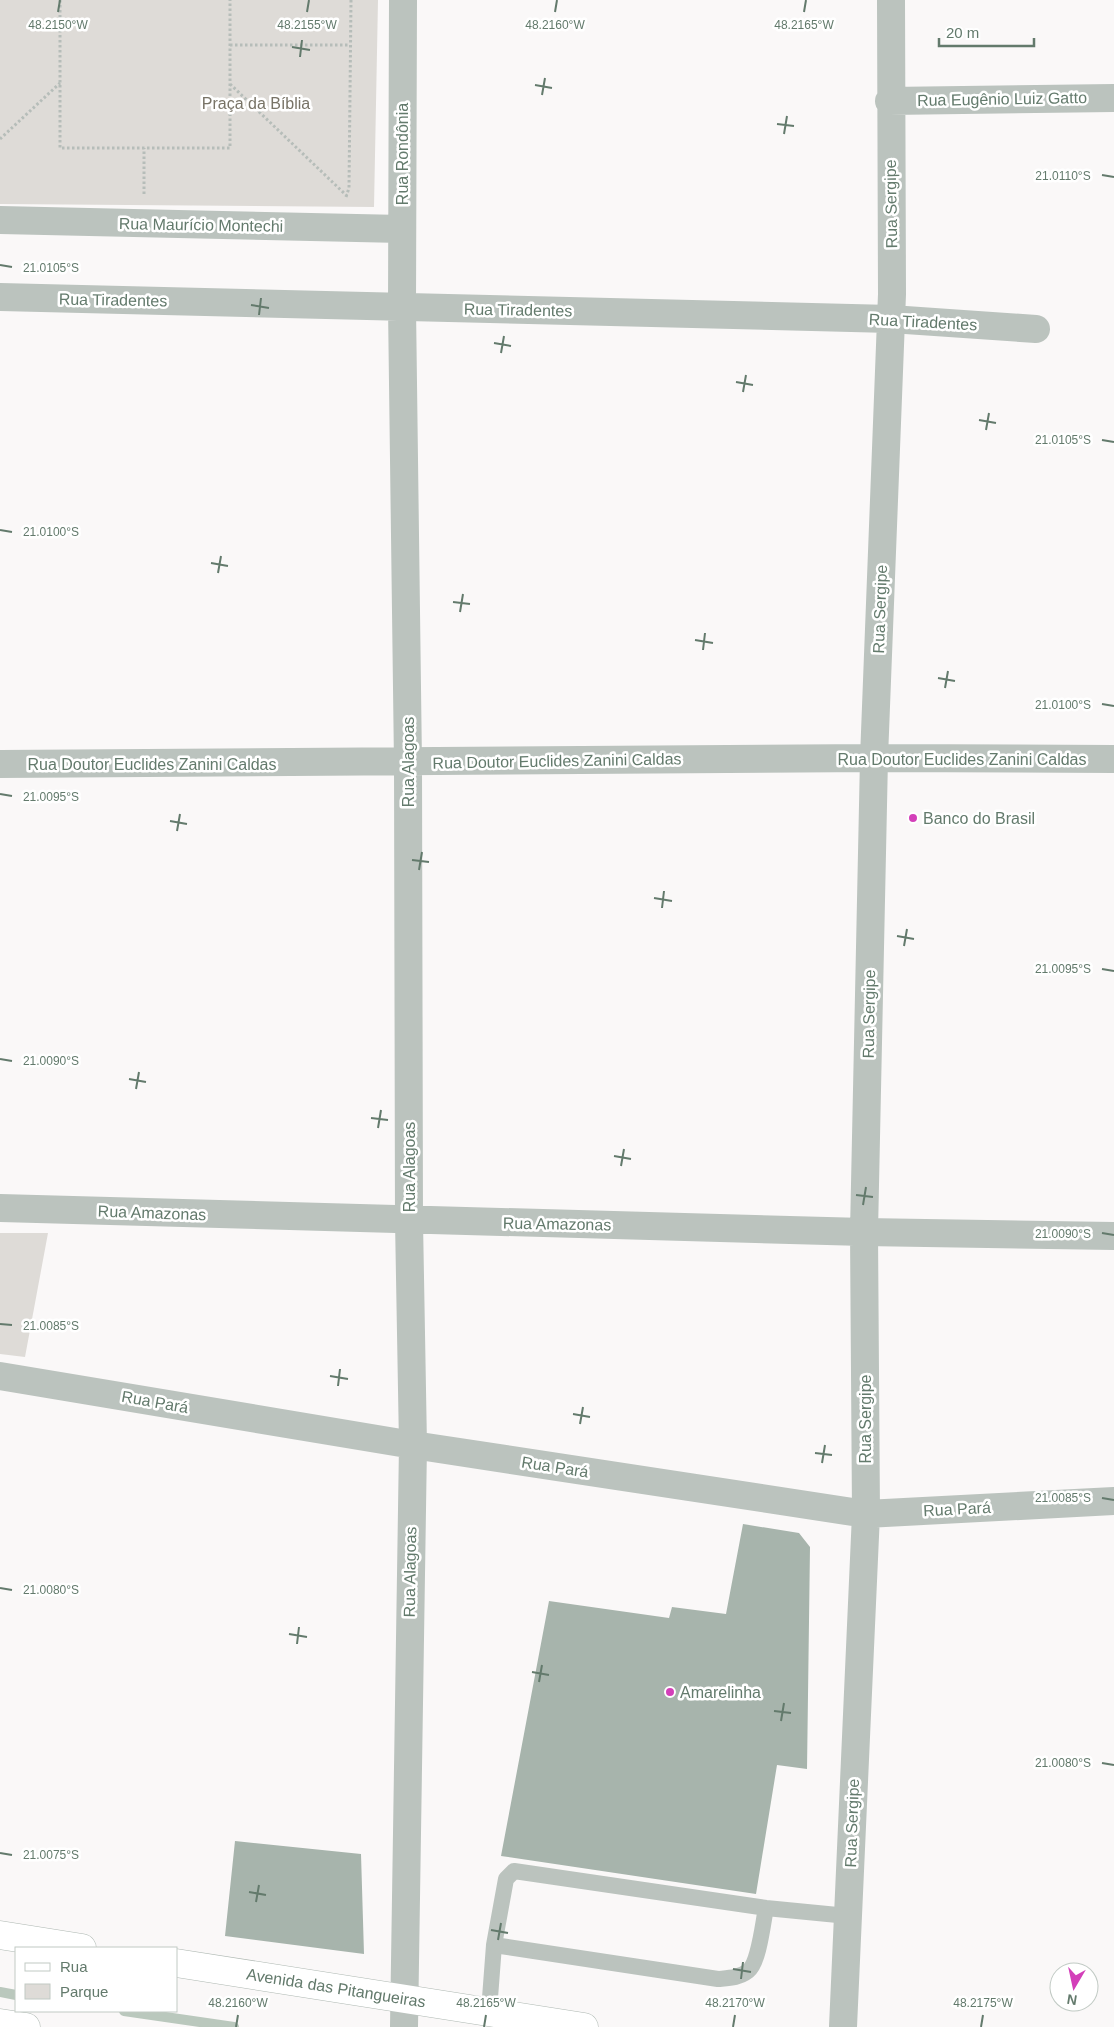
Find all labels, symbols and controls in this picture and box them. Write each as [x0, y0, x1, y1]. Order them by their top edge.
scale bar [939, 15, 1034, 47]
text: 48.2150°W [28, 18, 88, 32]
text: 48.2155°W [277, 18, 337, 32]
text: 48.2160°W [525, 18, 585, 32]
text: 48.2165°W [774, 18, 834, 32]
text: 20 m [946, 24, 979, 41]
street label: Rua Eugênio Luiz Gatto [917, 89, 1087, 109]
park label: Praça da Bíblia [202, 95, 310, 112]
street label: Rua Rondônia [394, 103, 411, 205]
street label: Rua Sergipe [882, 159, 900, 249]
text: 21.0110°S [1035, 169, 1091, 183]
street label: Rua Maurício Montechi [119, 215, 283, 235]
text: 21.0105°S [23, 261, 79, 275]
street label: Rua Tiradentes [59, 291, 167, 309]
street label: Rua Tiradentes [464, 301, 572, 319]
street label: Rua Tiradentes [868, 311, 978, 333]
text: 21.0105°S [1035, 433, 1091, 447]
text: 21.0100°S [23, 525, 79, 539]
street label: Rua Sergipe [870, 564, 890, 654]
text: 21.0100°S [1035, 698, 1091, 712]
street label: Rua Alagoas [400, 717, 417, 807]
street label: Rua Doutor Euclides Zanini Caldas [432, 750, 682, 772]
street label: Rua Doutor Euclides Zanini Caldas [837, 751, 1087, 768]
street label: Rua Doutor Euclides Zanini Caldas [27, 756, 277, 773]
text: 21.0095°S [23, 790, 79, 804]
place label: Banco do Brasil [923, 810, 1035, 827]
marker: Banco do Brasil [907, 812, 919, 824]
text: 21.0095°S [1035, 962, 1091, 976]
street label: Rua Sergipe [860, 969, 878, 1059]
text: 21.0090°S [23, 1054, 79, 1068]
street label: Rua Alagoas [401, 1122, 418, 1212]
street label: Rua Amazonas [97, 1203, 207, 1223]
street label: Rua Amazonas [503, 1215, 611, 1233]
text: 21.0090°S [1035, 1227, 1091, 1241]
text: 21.0085°S [23, 1319, 79, 1333]
street label: Rua Sergipe [857, 1374, 874, 1463]
street label: Rua Pará [120, 1388, 190, 1416]
street label: Rua Pará [520, 1453, 590, 1481]
text: 21.0085°S [1035, 1491, 1091, 1505]
street label: Rua Pará [923, 1499, 991, 1519]
street label: Rua Alagoas [401, 1526, 419, 1618]
text: 21.0080°S [23, 1583, 79, 1597]
place label: Amarelinha [680, 1684, 761, 1701]
marker: Amarelinha [664, 1686, 676, 1698]
text: 21.0080°S [1035, 1756, 1091, 1770]
street label: Rua Sergipe [842, 1778, 862, 1868]
text: 21.0075°S [23, 1848, 79, 1862]
legend [15, 1947, 178, 2012]
text: Rua [60, 1958, 88, 1975]
north arrow [1049, 1962, 1099, 2012]
street label: Avenida das Pitangueiras [245, 1965, 427, 2011]
text: Parque [60, 1983, 108, 2000]
text: N [1066, 1991, 1078, 2009]
text: 48.2160°W [208, 1996, 268, 2010]
text: 48.2165°W [456, 1996, 516, 2010]
text: 48.2170°W [705, 1996, 765, 2010]
text: 48.2175°W [953, 1996, 1013, 2010]

